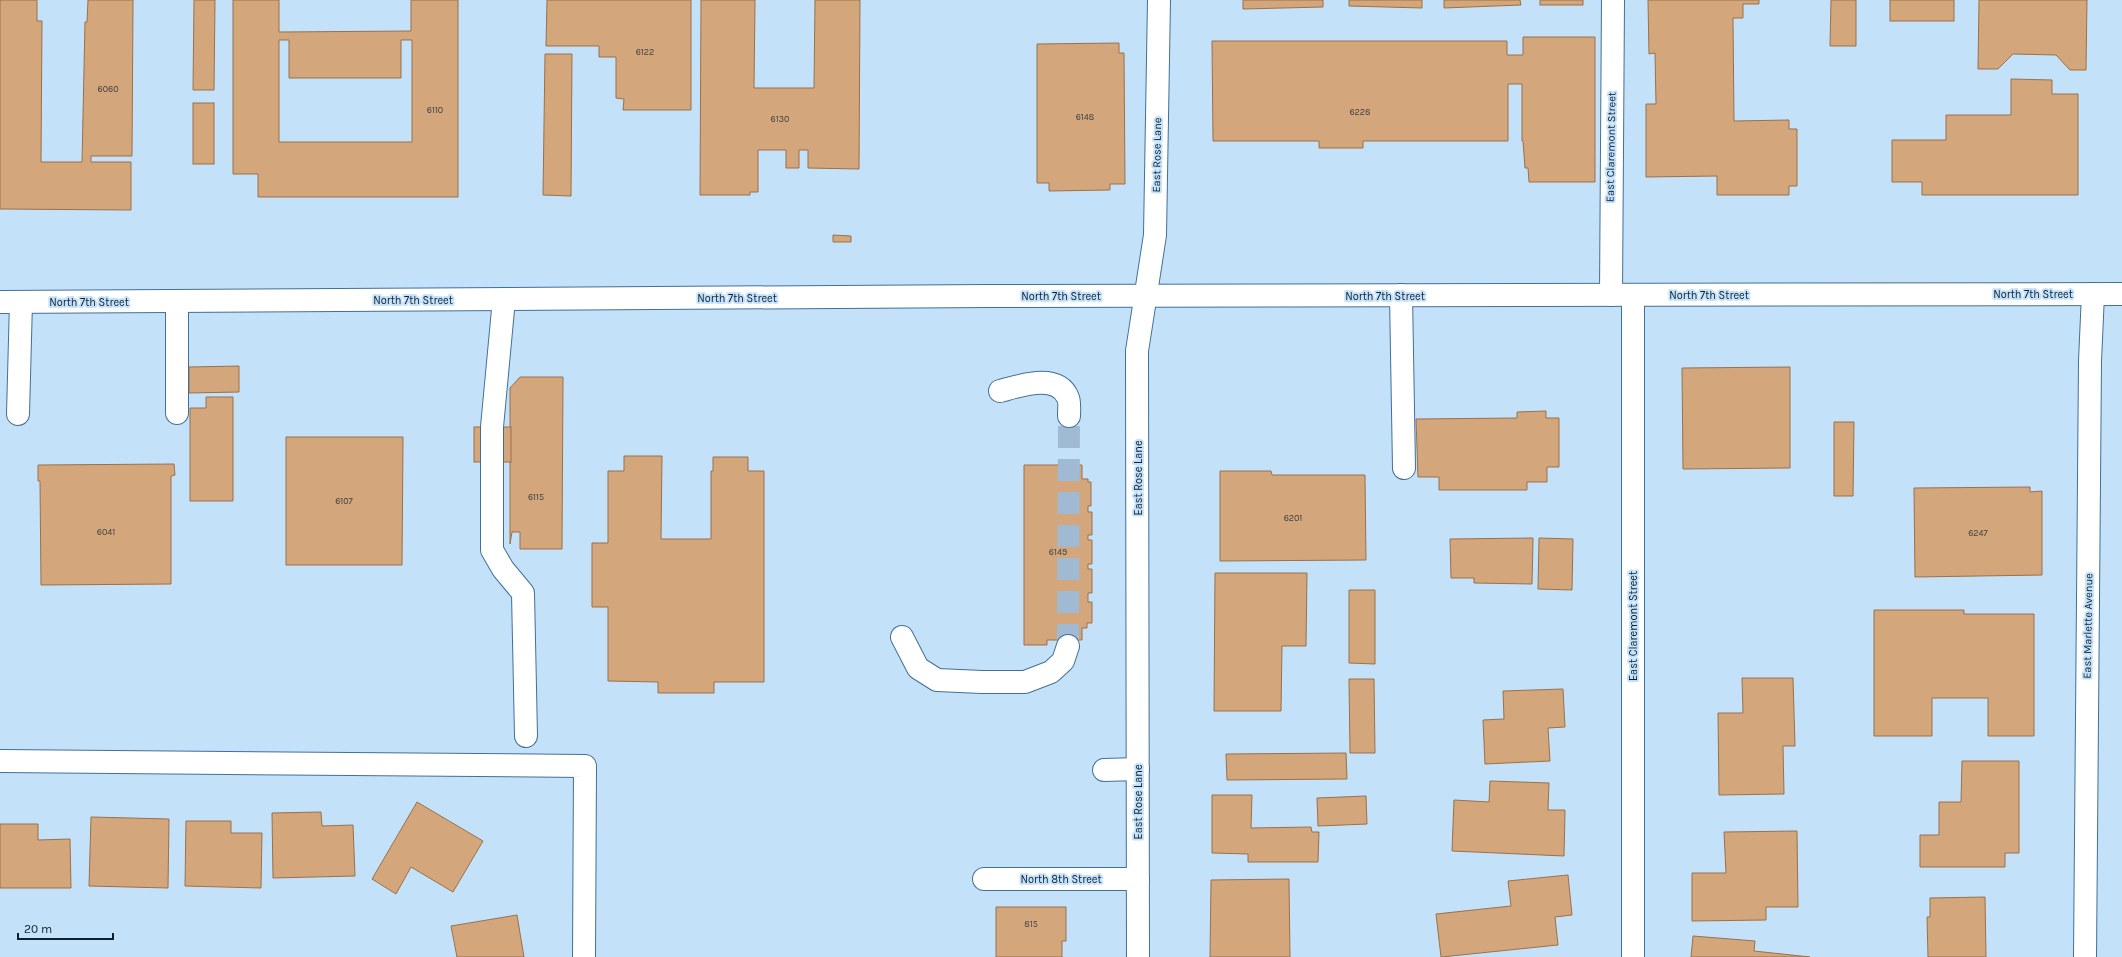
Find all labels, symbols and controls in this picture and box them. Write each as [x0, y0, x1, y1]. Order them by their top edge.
house number: 6122 [636, 47, 654, 57]
house number: 6060 [98, 84, 119, 94]
street label: East Claremont Street [1604, 92, 1618, 202]
house number: 6110 [427, 105, 443, 115]
house number: 6228 [1349, 107, 1371, 117]
house number: 6148 [1076, 112, 1095, 122]
house number: 6130 [771, 114, 789, 124]
street label: East Rose Lane [1150, 117, 1164, 193]
street label: North 7th Street [1993, 288, 2073, 301]
street label: North 7th Street [1669, 289, 1749, 302]
street label: North 7th Street [1021, 290, 1101, 303]
street label: North 7th Street [1345, 290, 1425, 303]
street label: North 7th Street [697, 292, 777, 305]
street label: North 7th Street [373, 294, 453, 307]
street label: North 7th Street [49, 296, 129, 309]
street label: East Rose Lane [1132, 440, 1145, 516]
house number: 6115 [528, 492, 544, 502]
house number: 6107 [335, 496, 354, 506]
house number: 6201 [1284, 513, 1302, 523]
house number: 6041 [97, 527, 115, 537]
house number: 6247 [1968, 528, 1989, 538]
house number: 6149 [1049, 547, 1067, 557]
street label: East Claremont Street [1627, 571, 1640, 681]
street label: East Marlette Avenue [2081, 573, 2095, 679]
street label: East Rose Lane [1132, 764, 1145, 840]
street label: North 8th Street [1020, 873, 1102, 886]
scale bar [18, 915, 113, 941]
house number: 815 [1024, 919, 1038, 929]
text: 20 m [24, 922, 52, 936]

